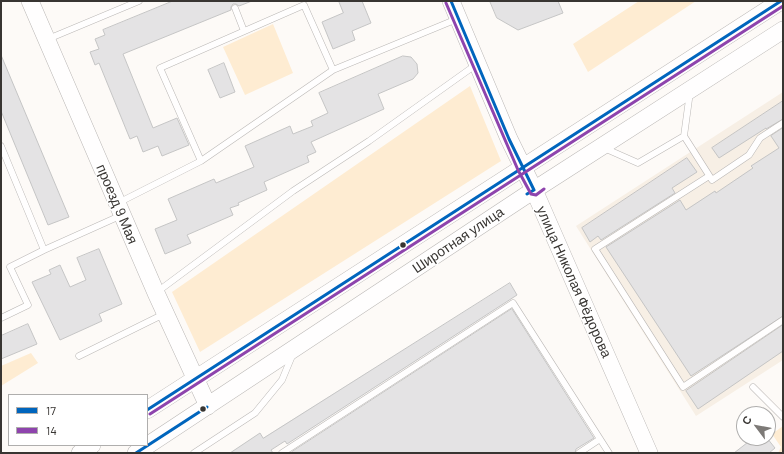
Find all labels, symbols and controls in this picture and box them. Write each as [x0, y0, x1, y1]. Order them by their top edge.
street label: проезд 9 Мая [93, 162, 141, 246]
street label: Широтная улица [409, 203, 507, 277]
street label: улица Николая Фёдорова [533, 204, 615, 360]
unlabelled marker [398, 240, 408, 250]
legend [8, 394, 148, 446]
text: 17 [46, 403, 56, 417]
unlabelled marker [198, 404, 208, 414]
north arrow [736, 406, 776, 446]
text: С [739, 413, 754, 427]
text: 14 [46, 423, 57, 437]

